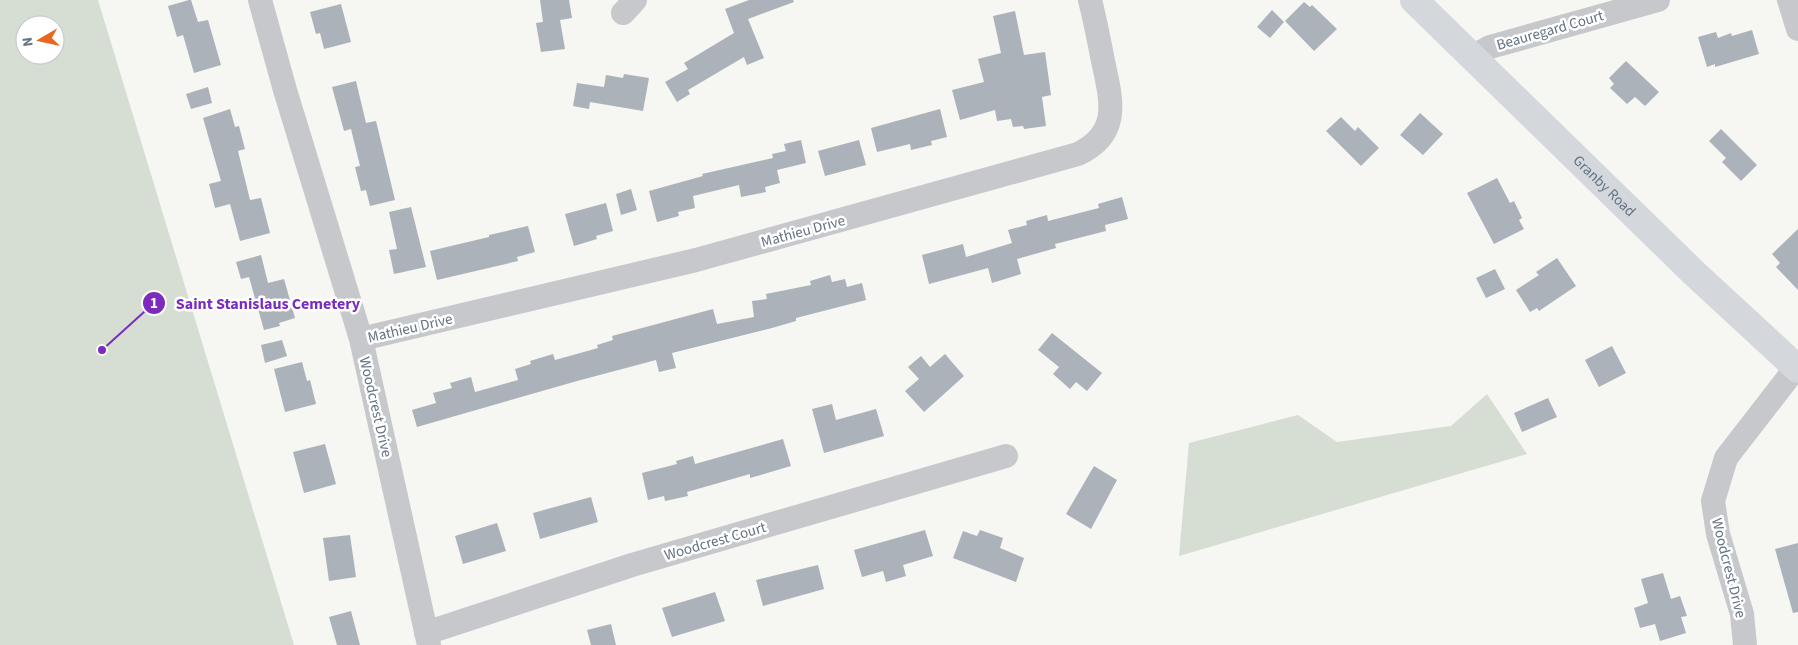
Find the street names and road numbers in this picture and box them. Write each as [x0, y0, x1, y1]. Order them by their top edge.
street label: Beauregard Court [1494, 5, 1606, 56]
street label: Granby Road [1568, 150, 1640, 222]
street label: Mathieu Drive [759, 210, 848, 253]
street label: Mathieu Drive [366, 309, 455, 348]
street label: Woodcrest Drive [354, 355, 397, 459]
street label: Woodcrest Drive [1706, 516, 1751, 620]
street label: Woodcrest Court [662, 517, 768, 566]

